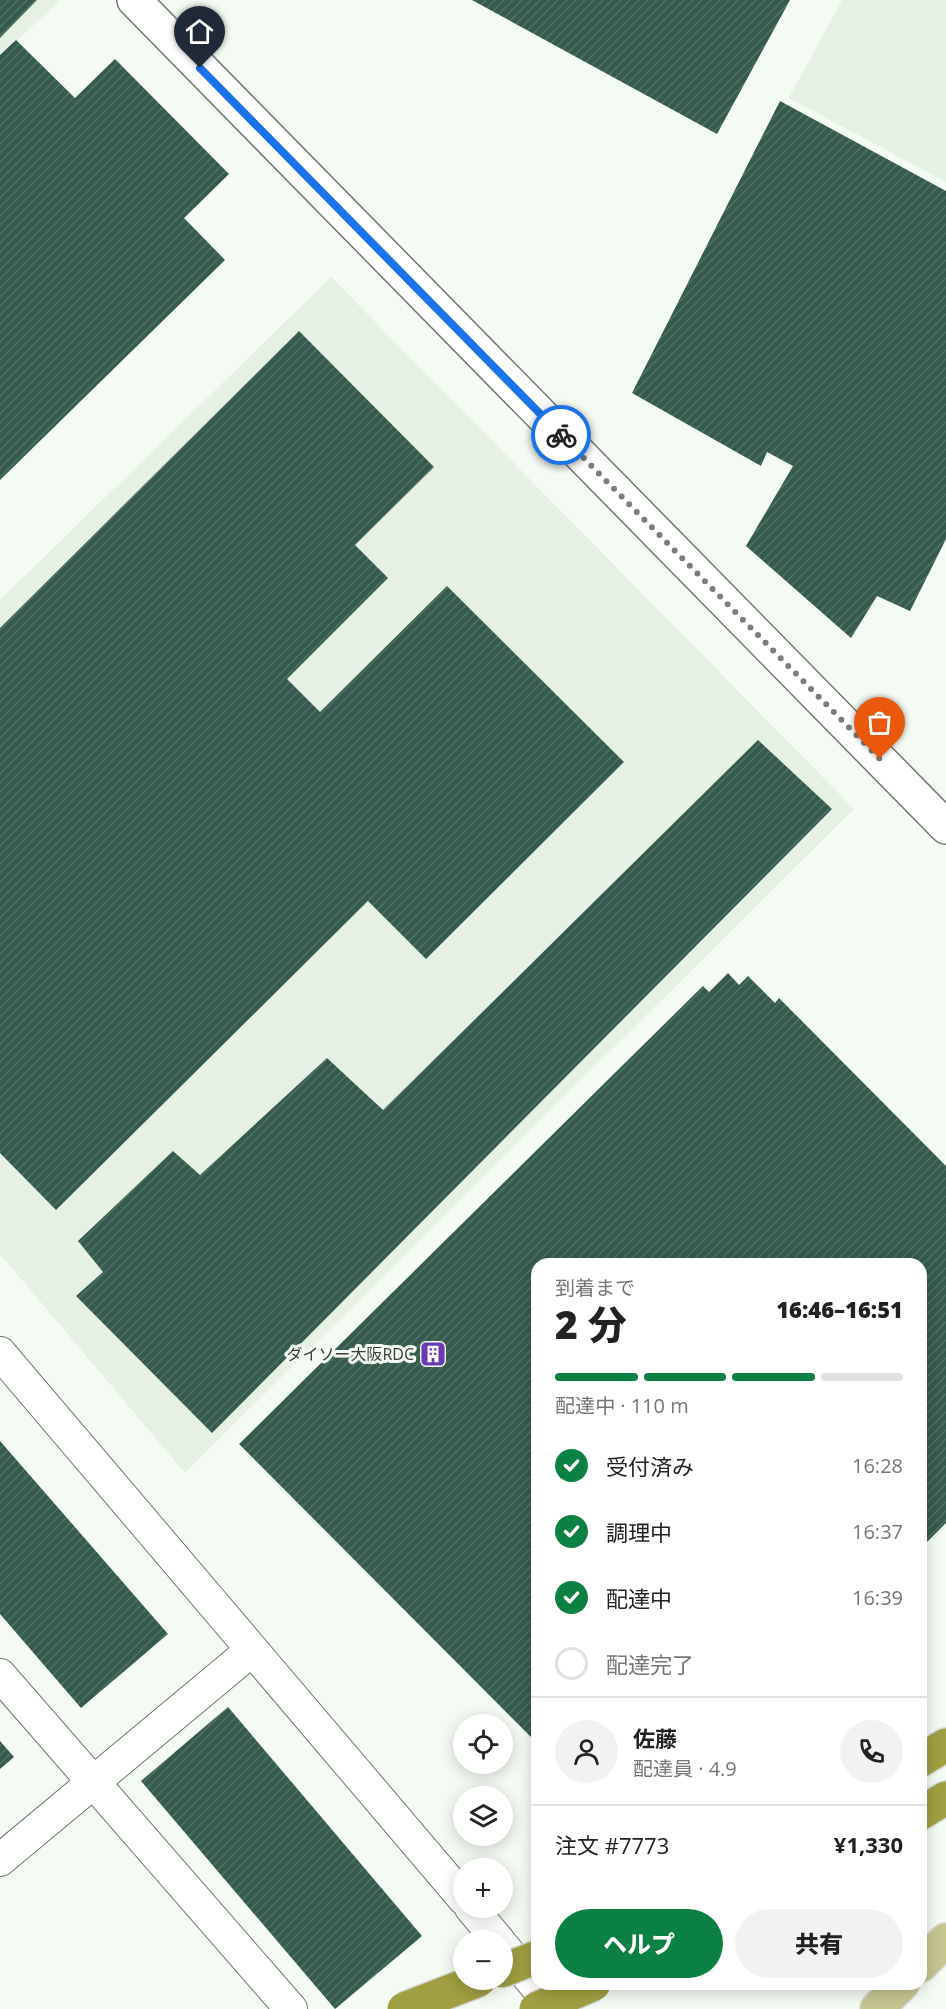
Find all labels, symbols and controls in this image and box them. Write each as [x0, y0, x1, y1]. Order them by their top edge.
pin [174, 6, 225, 68]
icon: home [183, 15, 216, 48]
courier [531, 405, 591, 465]
icon: bike [545, 419, 578, 452]
pin [854, 697, 905, 759]
icon: bag [863, 706, 896, 739]
text: 到着まで [555, 1274, 635, 1301]
text: 16:46–16:51 [776, 1294, 903, 1324]
text: 2 分 [555, 1297, 627, 1350]
building icon: ダイソー大阪RDC [418, 1339, 448, 1369]
place label: ダイソー大阪RDC [286, 1343, 414, 1365]
text: 配達中 · 110 m [555, 1392, 689, 1419]
icon: check [555, 1449, 588, 1482]
text: 受付済み [606, 1451, 694, 1481]
text: 16:28 [852, 1452, 903, 1479]
icon: check [555, 1515, 588, 1548]
text: 調理中 [606, 1517, 672, 1547]
text: 16:37 [852, 1518, 903, 1545]
icon: check [555, 1581, 588, 1614]
text: 配達中 [606, 1583, 672, 1613]
text: 16:39 [852, 1584, 903, 1611]
text: 配達完了 [606, 1649, 694, 1679]
map controls [453, 1714, 513, 1990]
button: locate [453, 1714, 513, 1774]
button: person [555, 1720, 618, 1783]
button: phone [840, 1720, 903, 1783]
text: 佐藤 [633, 1723, 677, 1753]
text: 配達員 · 4.9 [633, 1755, 737, 1782]
button: layers [453, 1786, 513, 1846]
text: ¥1,330 [834, 1829, 903, 1859]
text: 注文 #7773 [555, 1830, 669, 1860]
button: + [453, 1858, 513, 1918]
button: ヘルプ [555, 1909, 723, 1978]
button: 共有 [735, 1909, 903, 1978]
button: − [453, 1930, 513, 1990]

